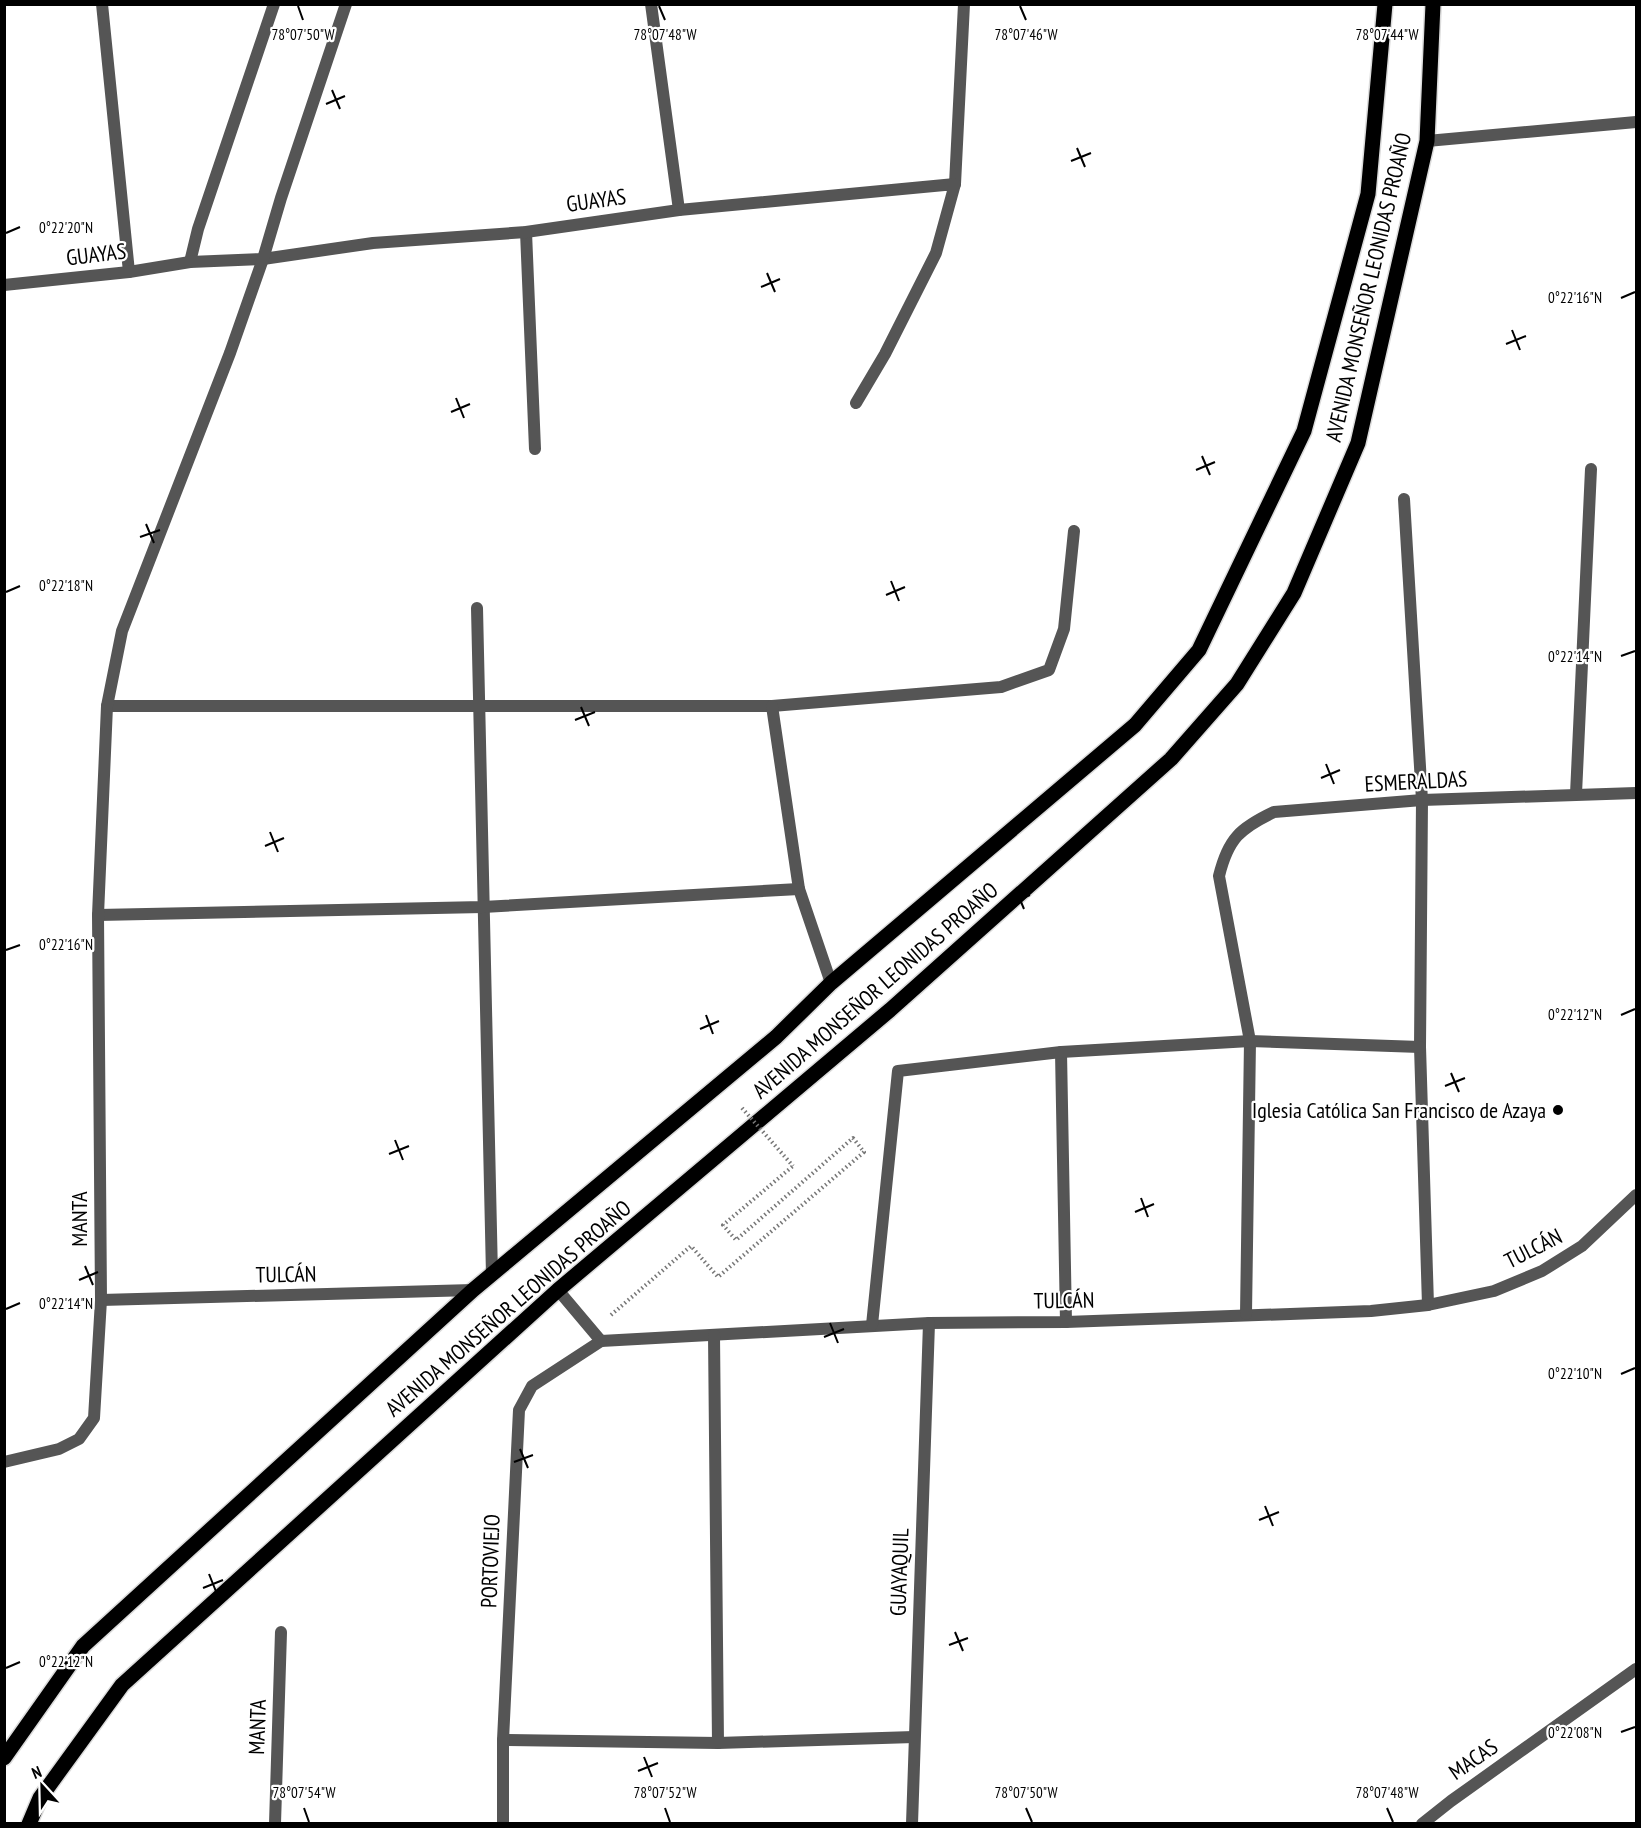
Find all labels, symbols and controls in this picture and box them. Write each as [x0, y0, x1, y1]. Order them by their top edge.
text: 78°07'50"W [271, 25, 335, 44]
text: 78°07'48"W [633, 25, 697, 44]
text: 78°07'46"W [994, 25, 1058, 44]
text: 78°07'44"W [1355, 25, 1419, 44]
street label: AVENIDA MONSEÑOR LEONIDAS PROAÑO [1319, 130, 1417, 444]
street label: GUAYAS [564, 182, 628, 218]
text: 0°22'20"N [39, 218, 93, 237]
street label: GUAYAS [65, 236, 127, 272]
text: 0°22'16"N [1548, 288, 1602, 307]
text: 0°22'18"N [39, 576, 93, 595]
text: 0°22'14"N [1548, 647, 1602, 666]
street label: ESMERALDAS [1364, 764, 1468, 798]
street label: AVENIDA MONSEÑOR LEONIDAS PROAÑO [746, 876, 1004, 1104]
text: 0°22'16"N [39, 935, 93, 954]
text: 0°22'12"N [1548, 1005, 1602, 1024]
place label: Iglesia Católica San Francisco de Azaya [1252, 1096, 1546, 1124]
marker: Iglesia Católica San Francisco de Azaya [1551, 1103, 1565, 1117]
street label: MANTA [65, 1191, 93, 1247]
street label: AVENIDA MONSEÑOR LEONIDAS PROAÑO [379, 1194, 637, 1422]
street label: TULCÁN [1499, 1222, 1567, 1274]
street label: TULCÁN [255, 1259, 317, 1289]
street label: TULCÁN [1033, 1285, 1095, 1315]
text: 0°22'14"N [39, 1294, 93, 1313]
text: 0°22'10"N [1548, 1364, 1602, 1383]
street label: PORTOVIEJO [474, 1514, 506, 1608]
street label: GUAYAQUIL [883, 1528, 915, 1616]
text: 0°22'12"N [39, 1652, 93, 1671]
street label: MANTA [242, 1698, 272, 1755]
text: 0°22'08"N [1548, 1723, 1602, 1742]
street label: MACAS [1443, 1732, 1503, 1786]
north arrow [12, 1756, 72, 1816]
text: N [29, 1761, 44, 1783]
text: 78°07'54"W [272, 1783, 336, 1802]
text: 78°07'52"W [633, 1783, 697, 1802]
text: 78°07'50"W [994, 1783, 1058, 1802]
text: 78°07'48"W [1355, 1783, 1419, 1802]

